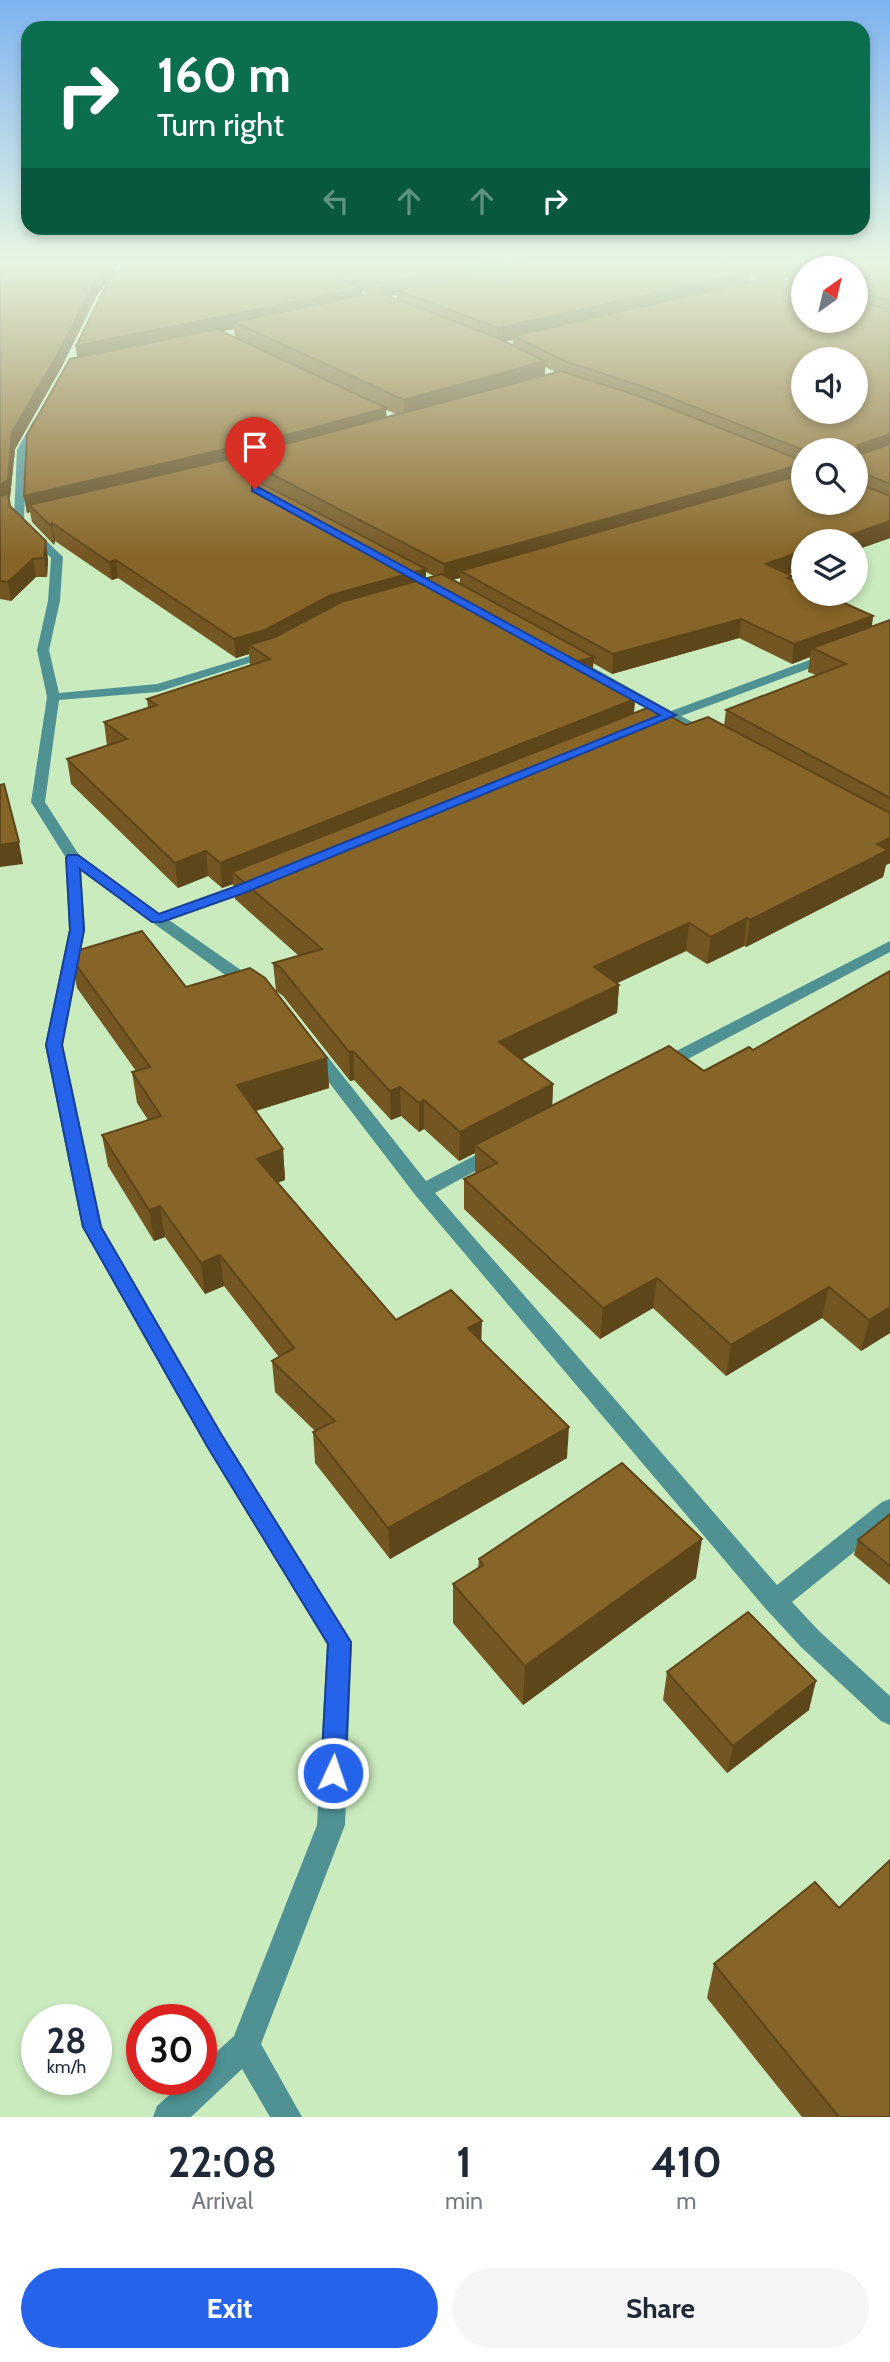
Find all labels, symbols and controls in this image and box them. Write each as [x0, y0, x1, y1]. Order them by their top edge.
text: 160 m [157, 45, 291, 104]
icon: right [42, 49, 133, 140]
text: Turn right [157, 105, 284, 144]
icon: left [317, 182, 355, 220]
icon: ahead [390, 182, 428, 220]
icon: ahead [463, 182, 501, 220]
icon: right [536, 182, 574, 220]
north arrow [791, 256, 868, 332]
map controls [791, 256, 868, 606]
button: sound [791, 347, 868, 424]
pin [225, 417, 285, 489]
icon: arrive [236, 428, 274, 466]
button: search [791, 438, 868, 515]
button: layers [791, 529, 868, 606]
position arrow [296, 1736, 370, 1810]
speed limit sign: 30 [126, 2004, 217, 2095]
text: 28 [47, 2019, 86, 2062]
text: km/h [47, 2056, 86, 2078]
text: 22:08 [168, 2136, 277, 2188]
text: 1 [456, 2136, 472, 2188]
text: 410 [651, 2136, 722, 2188]
text: Arrival [192, 2187, 253, 2215]
text: min [445, 2187, 483, 2215]
text: m [676, 2187, 697, 2215]
button: Exit [21, 2268, 438, 2348]
button: Share [452, 2268, 869, 2348]

